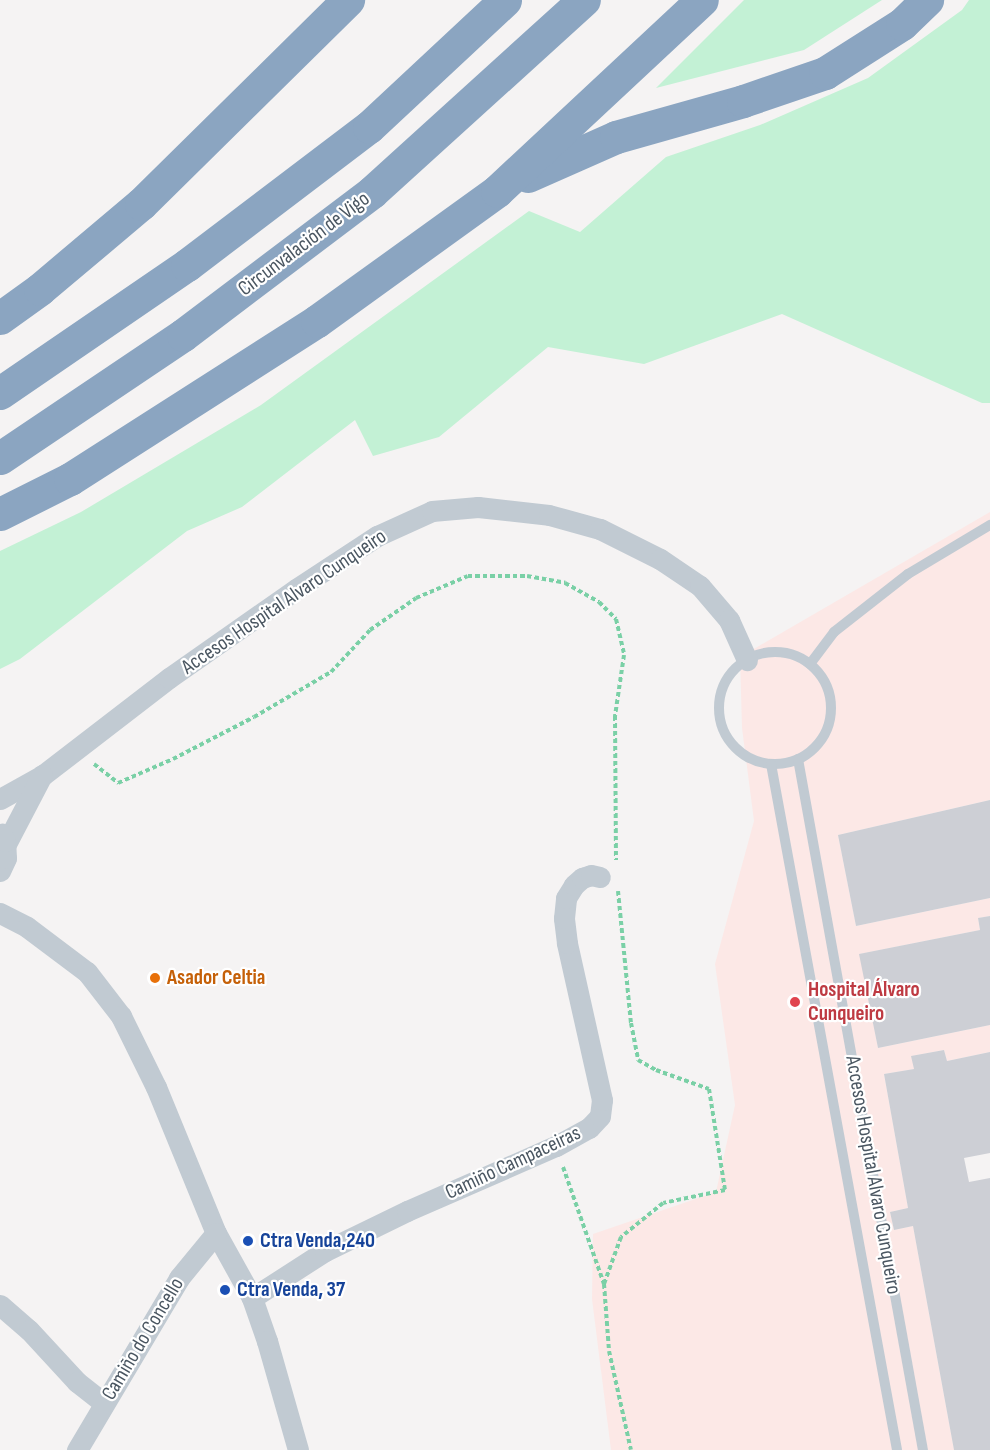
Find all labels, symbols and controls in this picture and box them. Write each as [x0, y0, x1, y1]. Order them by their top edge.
street label: Circunvalación de Vigo [233, 186, 375, 302]
street label: Accesos Hospital Alvaro Cunqueiro [177, 524, 391, 680]
place label: Asador Celtia [167, 965, 265, 991]
marker: Asador Celtia [148, 971, 162, 985]
place label: Hospital Álvaro Cunqueiro [808, 977, 920, 1027]
marker: Hospital Álvaro Cunqueiro [786, 993, 804, 1011]
street label: Accesos Hospital Alvaro Cunqueiro [840, 1054, 906, 1296]
street label: Camiño Campaceiras [441, 1121, 585, 1205]
place label: Ctra Venda,240 [260, 1228, 375, 1254]
marker: Ctra Venda,240 [241, 1234, 255, 1248]
street label: Camiño do Concello [97, 1273, 189, 1405]
place label: Ctra Venda, 37 [237, 1277, 345, 1303]
marker: Ctra Venda, 37 [218, 1283, 232, 1297]

